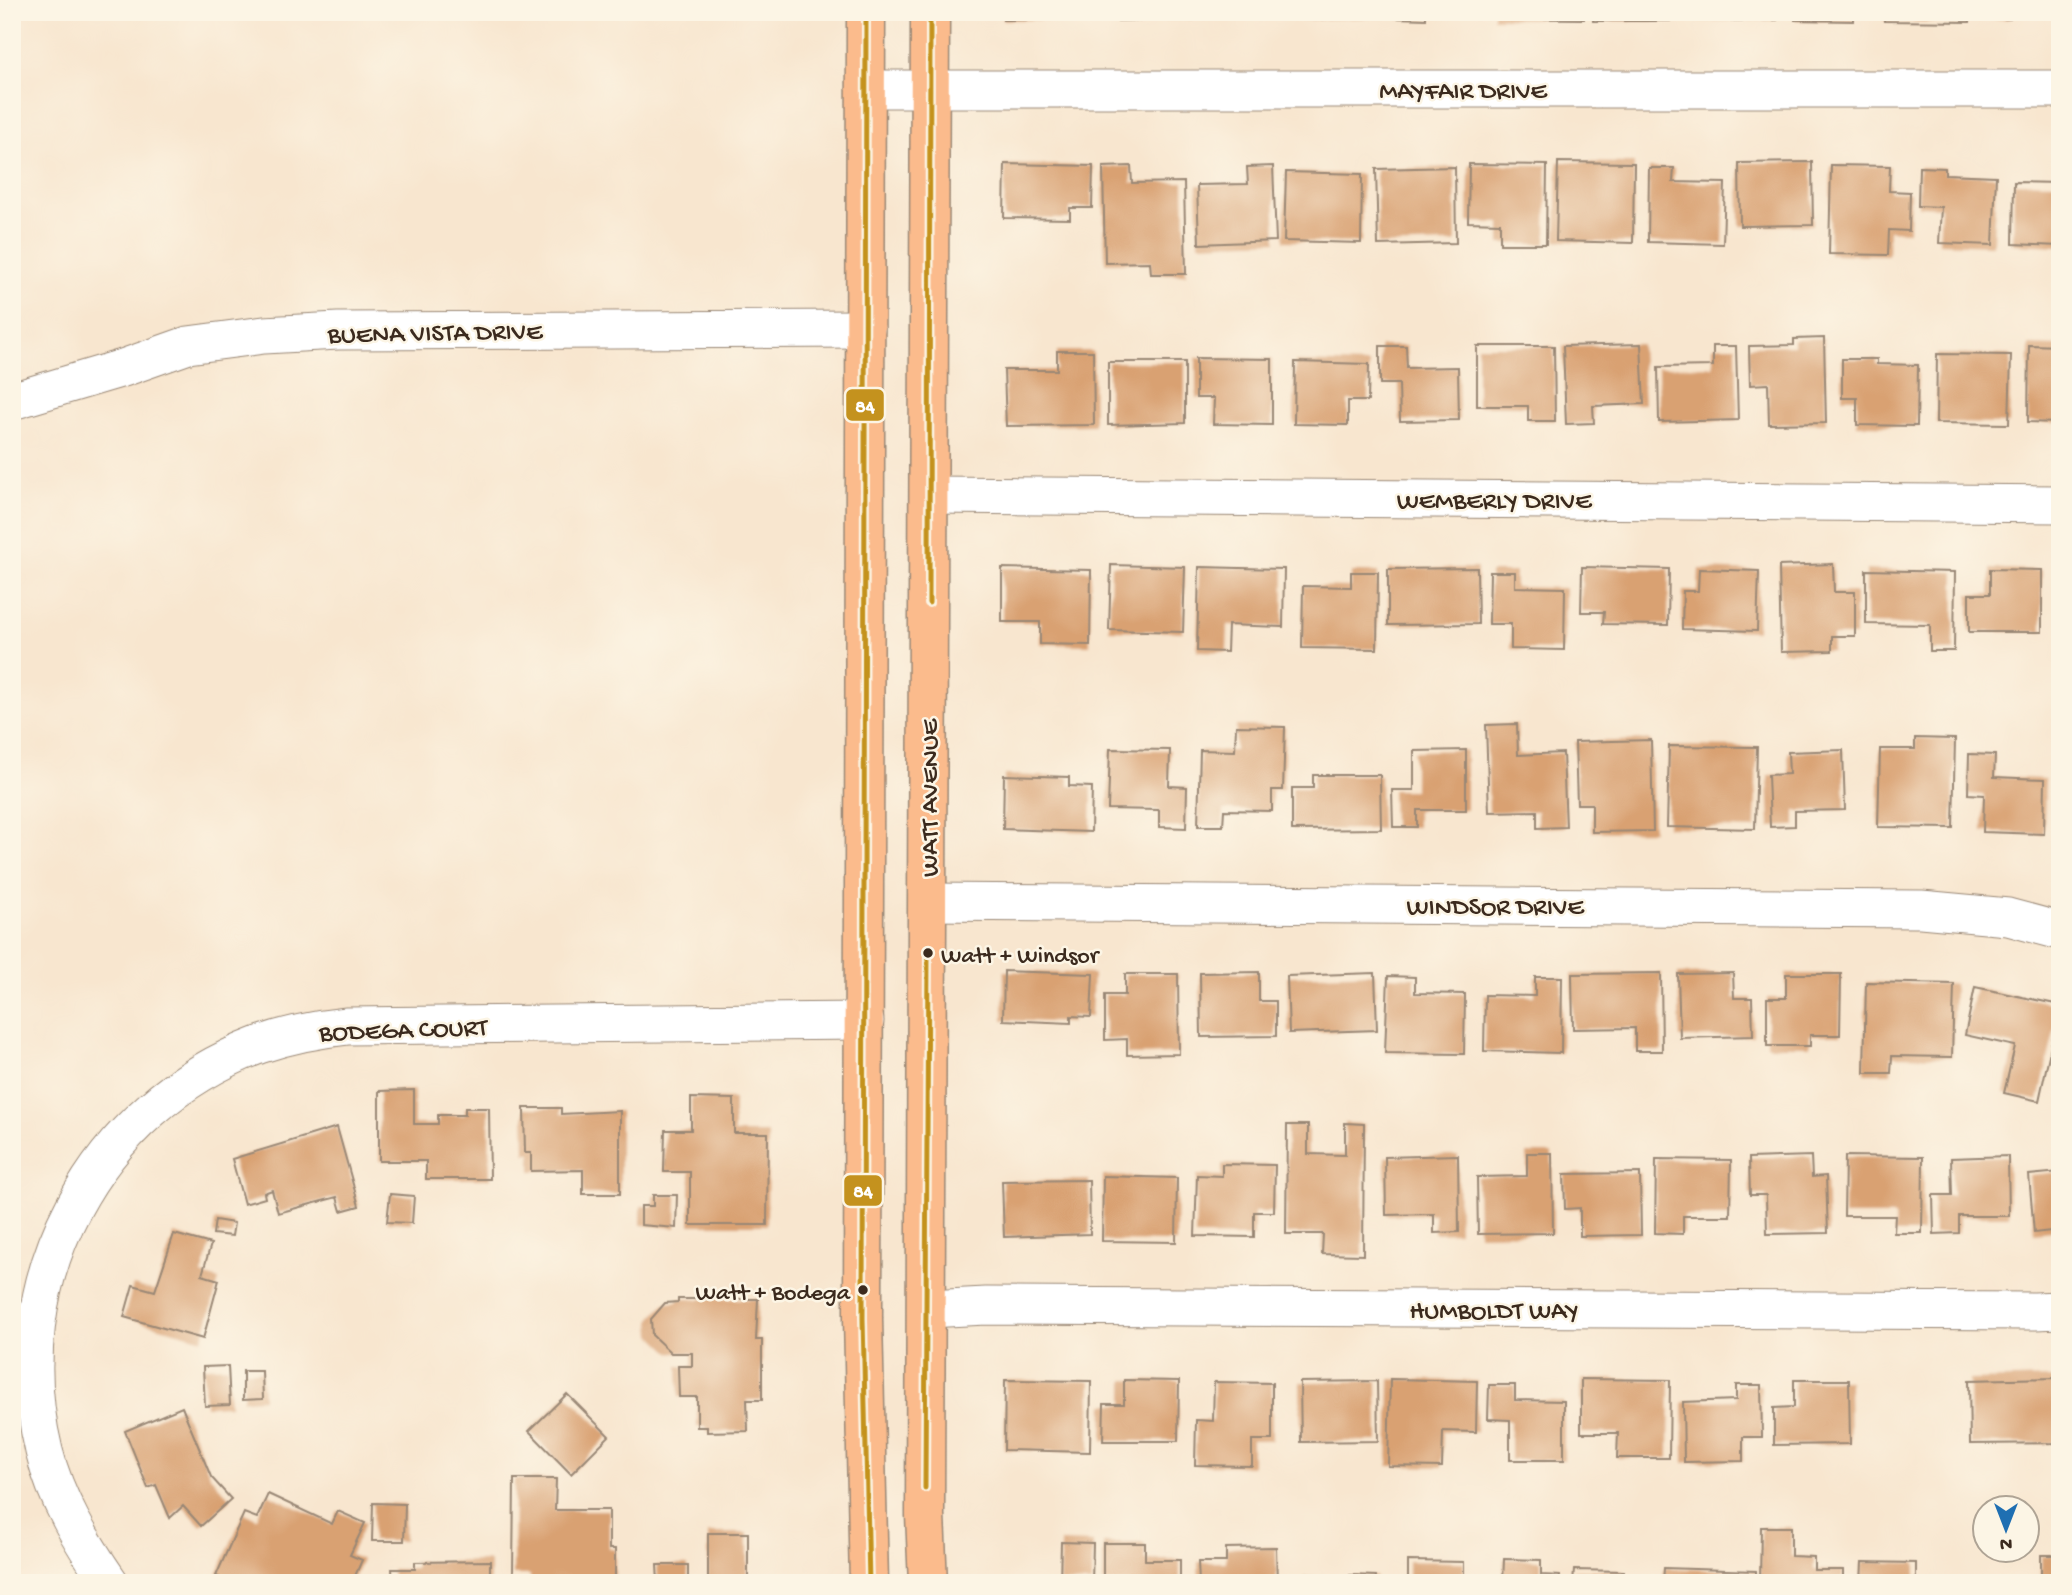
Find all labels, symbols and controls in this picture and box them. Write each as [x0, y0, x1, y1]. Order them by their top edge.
street label: MAYFAIR DRIVE [1379, 78, 1548, 109]
street label: BUENA VISTA DRIVE [326, 318, 543, 353]
line badge: 84 [845, 388, 885, 422]
text: 84 [855, 397, 876, 420]
street label: WEMBERLY DRIVE [1397, 488, 1592, 519]
street label: WATT AVENUE [917, 718, 948, 877]
street label: WINDSOR DRIVE [1406, 894, 1584, 925]
place label: Watt + Windsor [941, 943, 1101, 972]
marker: Watt + Windsor [921, 946, 935, 960]
street label: BODEGA COURT [317, 1014, 489, 1051]
line badge: 84 [843, 1174, 883, 1207]
text: 84 [853, 1182, 874, 1205]
place label: Watt + Bodega [696, 1280, 851, 1309]
marker: Watt + Bodega [856, 1283, 870, 1297]
street label: HUMBOLDT WAY [1410, 1298, 1578, 1329]
north arrow [1970, 1494, 2040, 1564]
text: N [2000, 1531, 2012, 1554]

